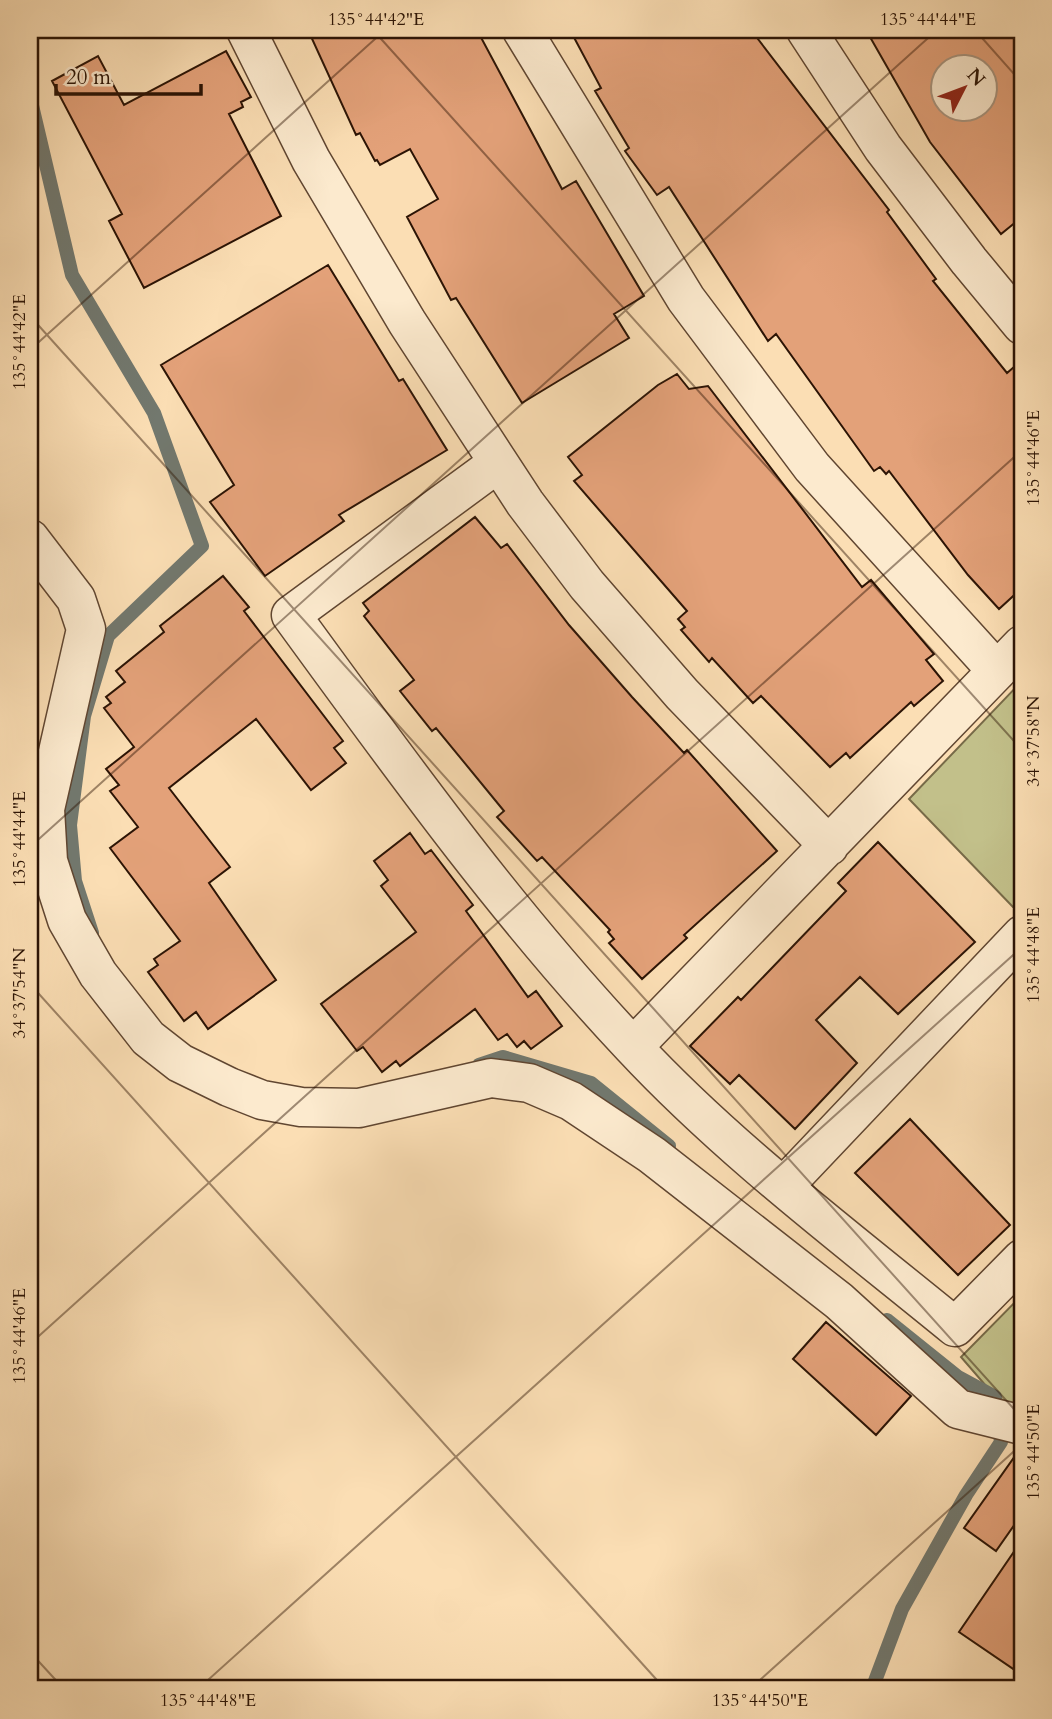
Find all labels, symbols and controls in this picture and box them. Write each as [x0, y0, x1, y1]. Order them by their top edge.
text: 135°44'42"E [328, 7, 424, 32]
text: 135°44'44"E [880, 7, 976, 32]
scale bar [56, 52, 201, 96]
north arrow [930, 52, 1000, 122]
text: N [961, 62, 991, 92]
text: 20 m [66, 63, 111, 92]
text: 135°44'42"E [7, 294, 32, 390]
text: 135°44'46"E [1021, 410, 1046, 506]
text: 34°37'58"N [1021, 695, 1046, 787]
text: 135°44'44"E [7, 791, 32, 887]
text: 135°44'48"E [1021, 907, 1046, 1003]
text: 34°37'54"N [7, 947, 32, 1039]
text: 135°44'46"E [7, 1288, 32, 1384]
text: 135°44'50"E [1021, 1404, 1046, 1500]
text: 135°44'48"E [160, 1688, 256, 1713]
text: 135°44'50"E [712, 1688, 808, 1713]

